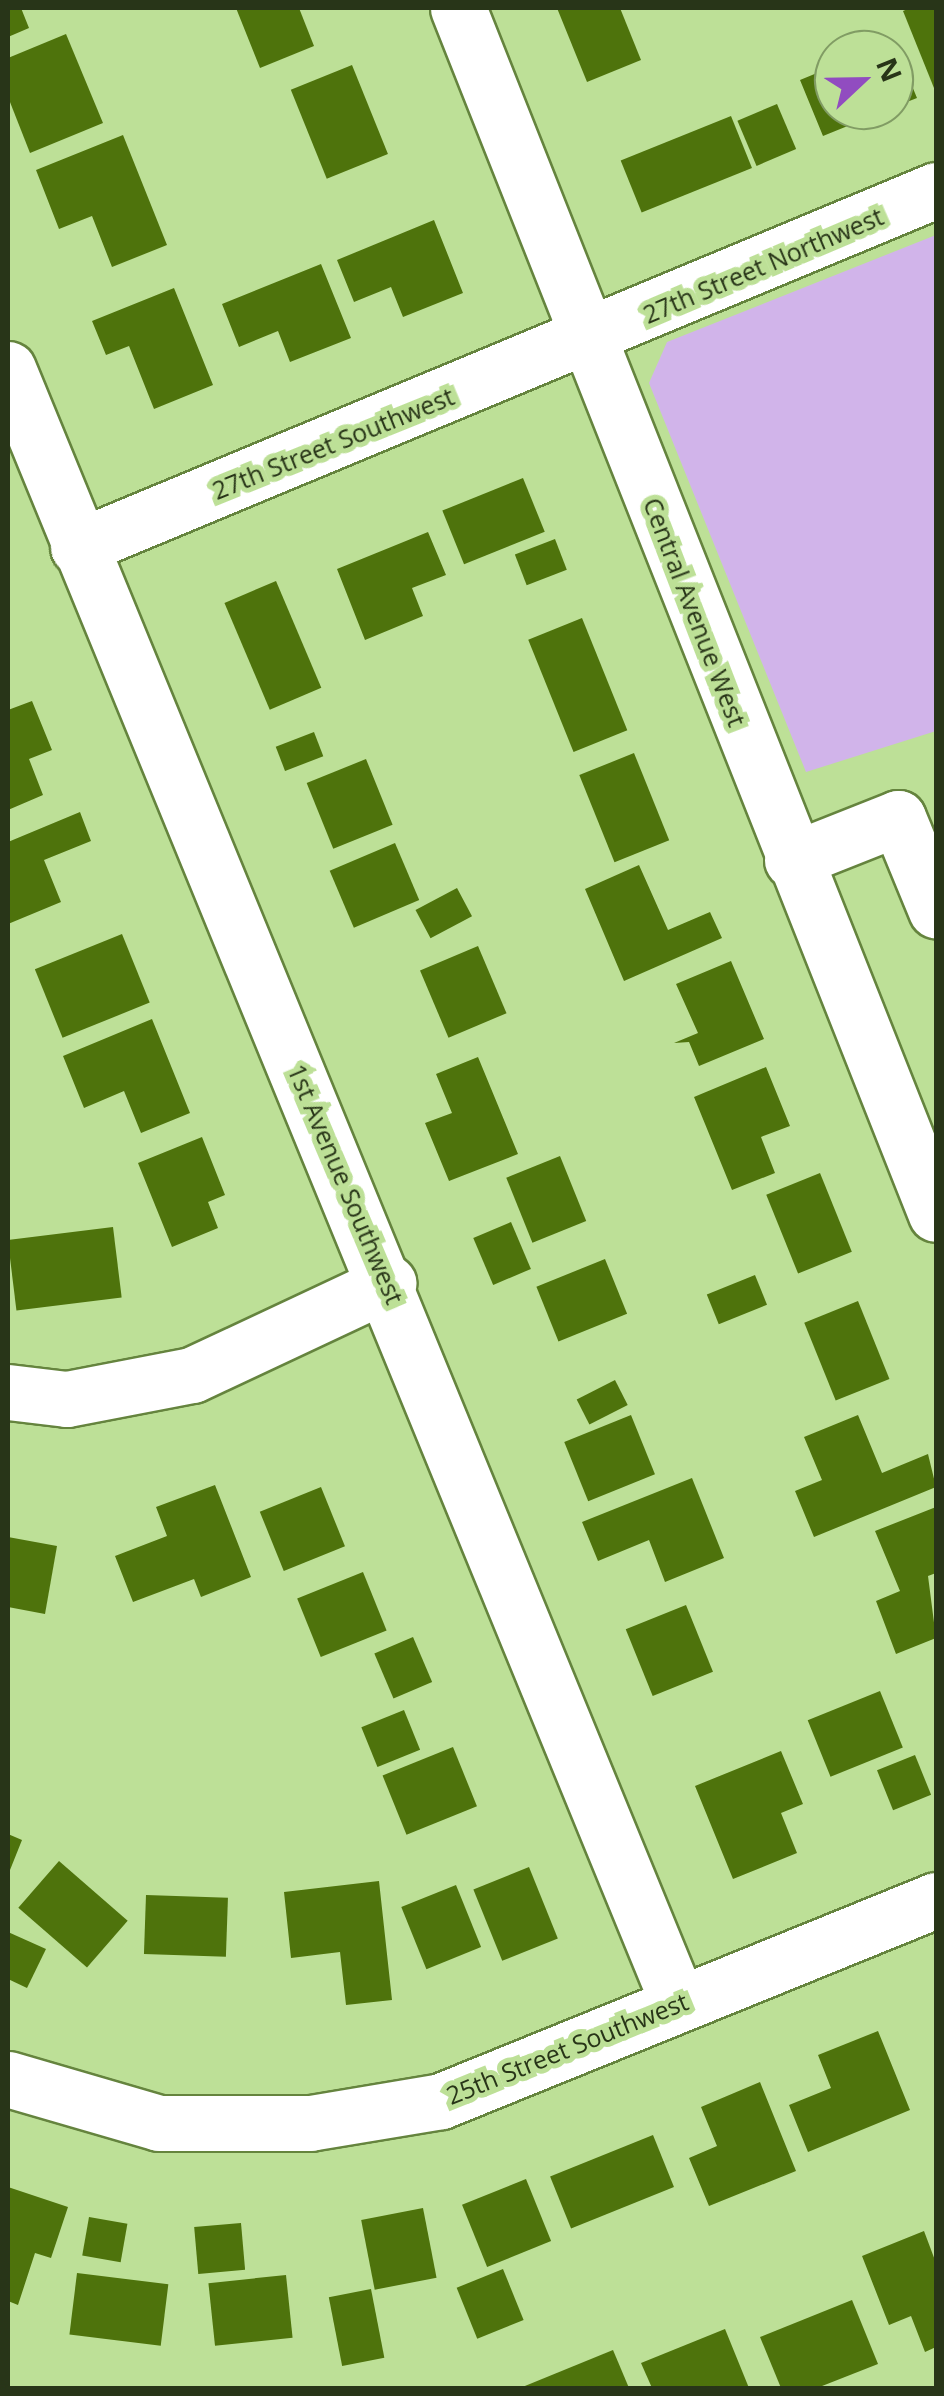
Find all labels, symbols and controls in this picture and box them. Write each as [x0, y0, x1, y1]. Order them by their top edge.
north arrow [814, 30, 914, 130]
text: N [868, 52, 912, 87]
street label: 27th Street Northwest [638, 201, 888, 329]
street label: 27th Street Southwest [208, 381, 458, 505]
street label: Central Avenue West [638, 493, 752, 731]
street label: 1st Avenue Southwest [282, 1060, 410, 1308]
street label: 25th Street Southwest [442, 1986, 692, 2110]

